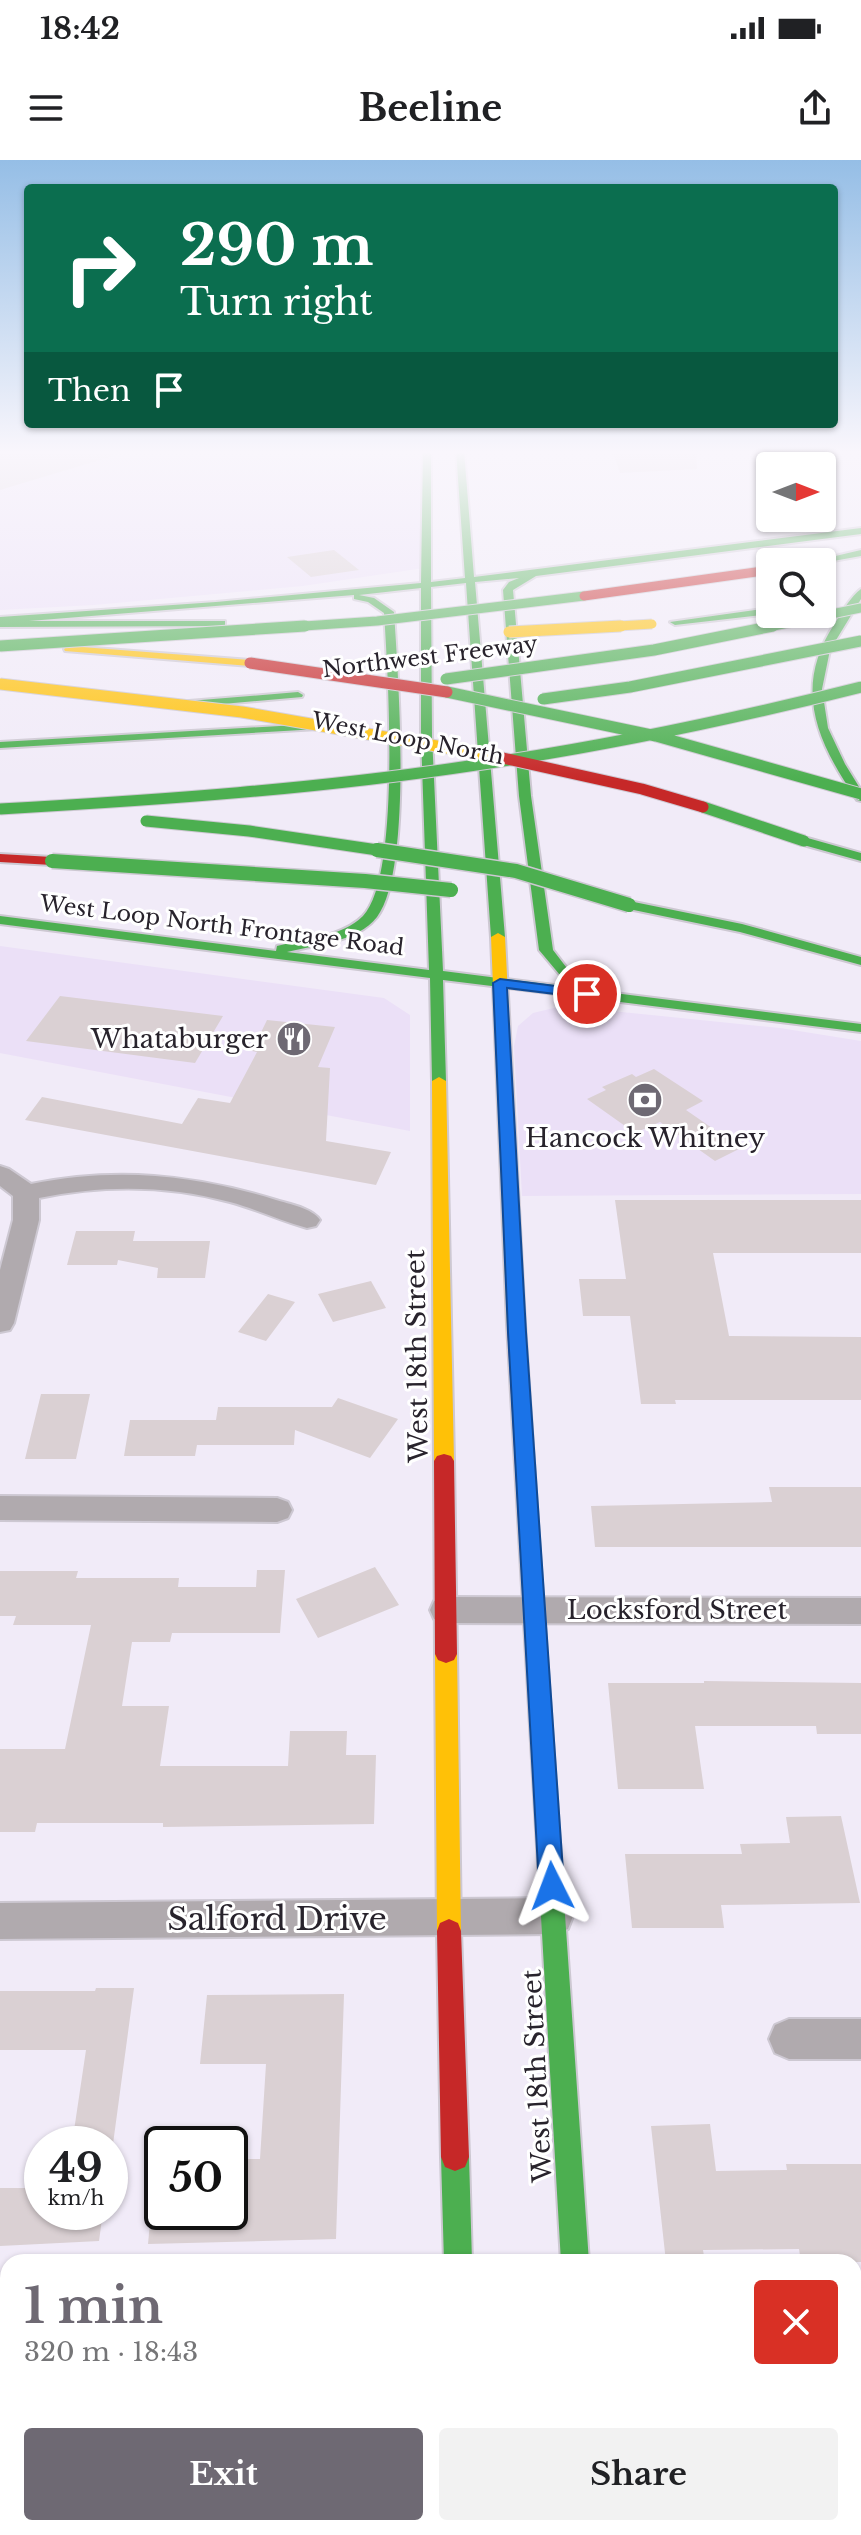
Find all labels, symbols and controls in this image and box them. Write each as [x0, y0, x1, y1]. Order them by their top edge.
text: 18:42 [40, 10, 120, 47]
icon: menu [24, 86, 68, 130]
text: Beeline [359, 86, 502, 131]
icon: share [793, 86, 837, 130]
text: 290 m [180, 211, 373, 280]
icon: right [48, 216, 152, 320]
text: Turn right [180, 280, 373, 325]
icon: arrive [147, 368, 191, 412]
text: Then [48, 372, 131, 409]
north arrow [756, 452, 836, 532]
map controls [756, 452, 836, 628]
button: search [756, 548, 836, 628]
street label: Northwest Freeway [321, 630, 539, 683]
street label: West Loop North [309, 706, 506, 770]
street label: West Loop North Frontage Road [37, 890, 406, 961]
pin [553, 960, 621, 1028]
icon: arrive [565, 972, 609, 1016]
restaurant icon: Whataburger [275, 1020, 313, 1058]
place label: Whataburger [90, 1023, 269, 1055]
bank icon: Hancock Whitney [626, 1081, 664, 1119]
place label: Hancock Whitney [525, 1122, 765, 1154]
street label: West 18th Street [399, 1249, 435, 1464]
street label: Locksford Street [567, 1594, 787, 1626]
position arrow [510, 1844, 594, 1928]
street label: Salford Drive [167, 1899, 387, 1939]
street label: West 18th Street [515, 1968, 559, 2184]
speed limit sign: 50 [144, 2126, 248, 2230]
text: 49 [49, 2143, 103, 2193]
text: km/h [48, 2186, 104, 2210]
text: 1 min [24, 2276, 163, 2336]
button: close [754, 2280, 838, 2364]
text: 320 m · 18:43 [24, 2336, 198, 2368]
button: Exit [24, 2428, 423, 2520]
button: Share [439, 2428, 838, 2520]

